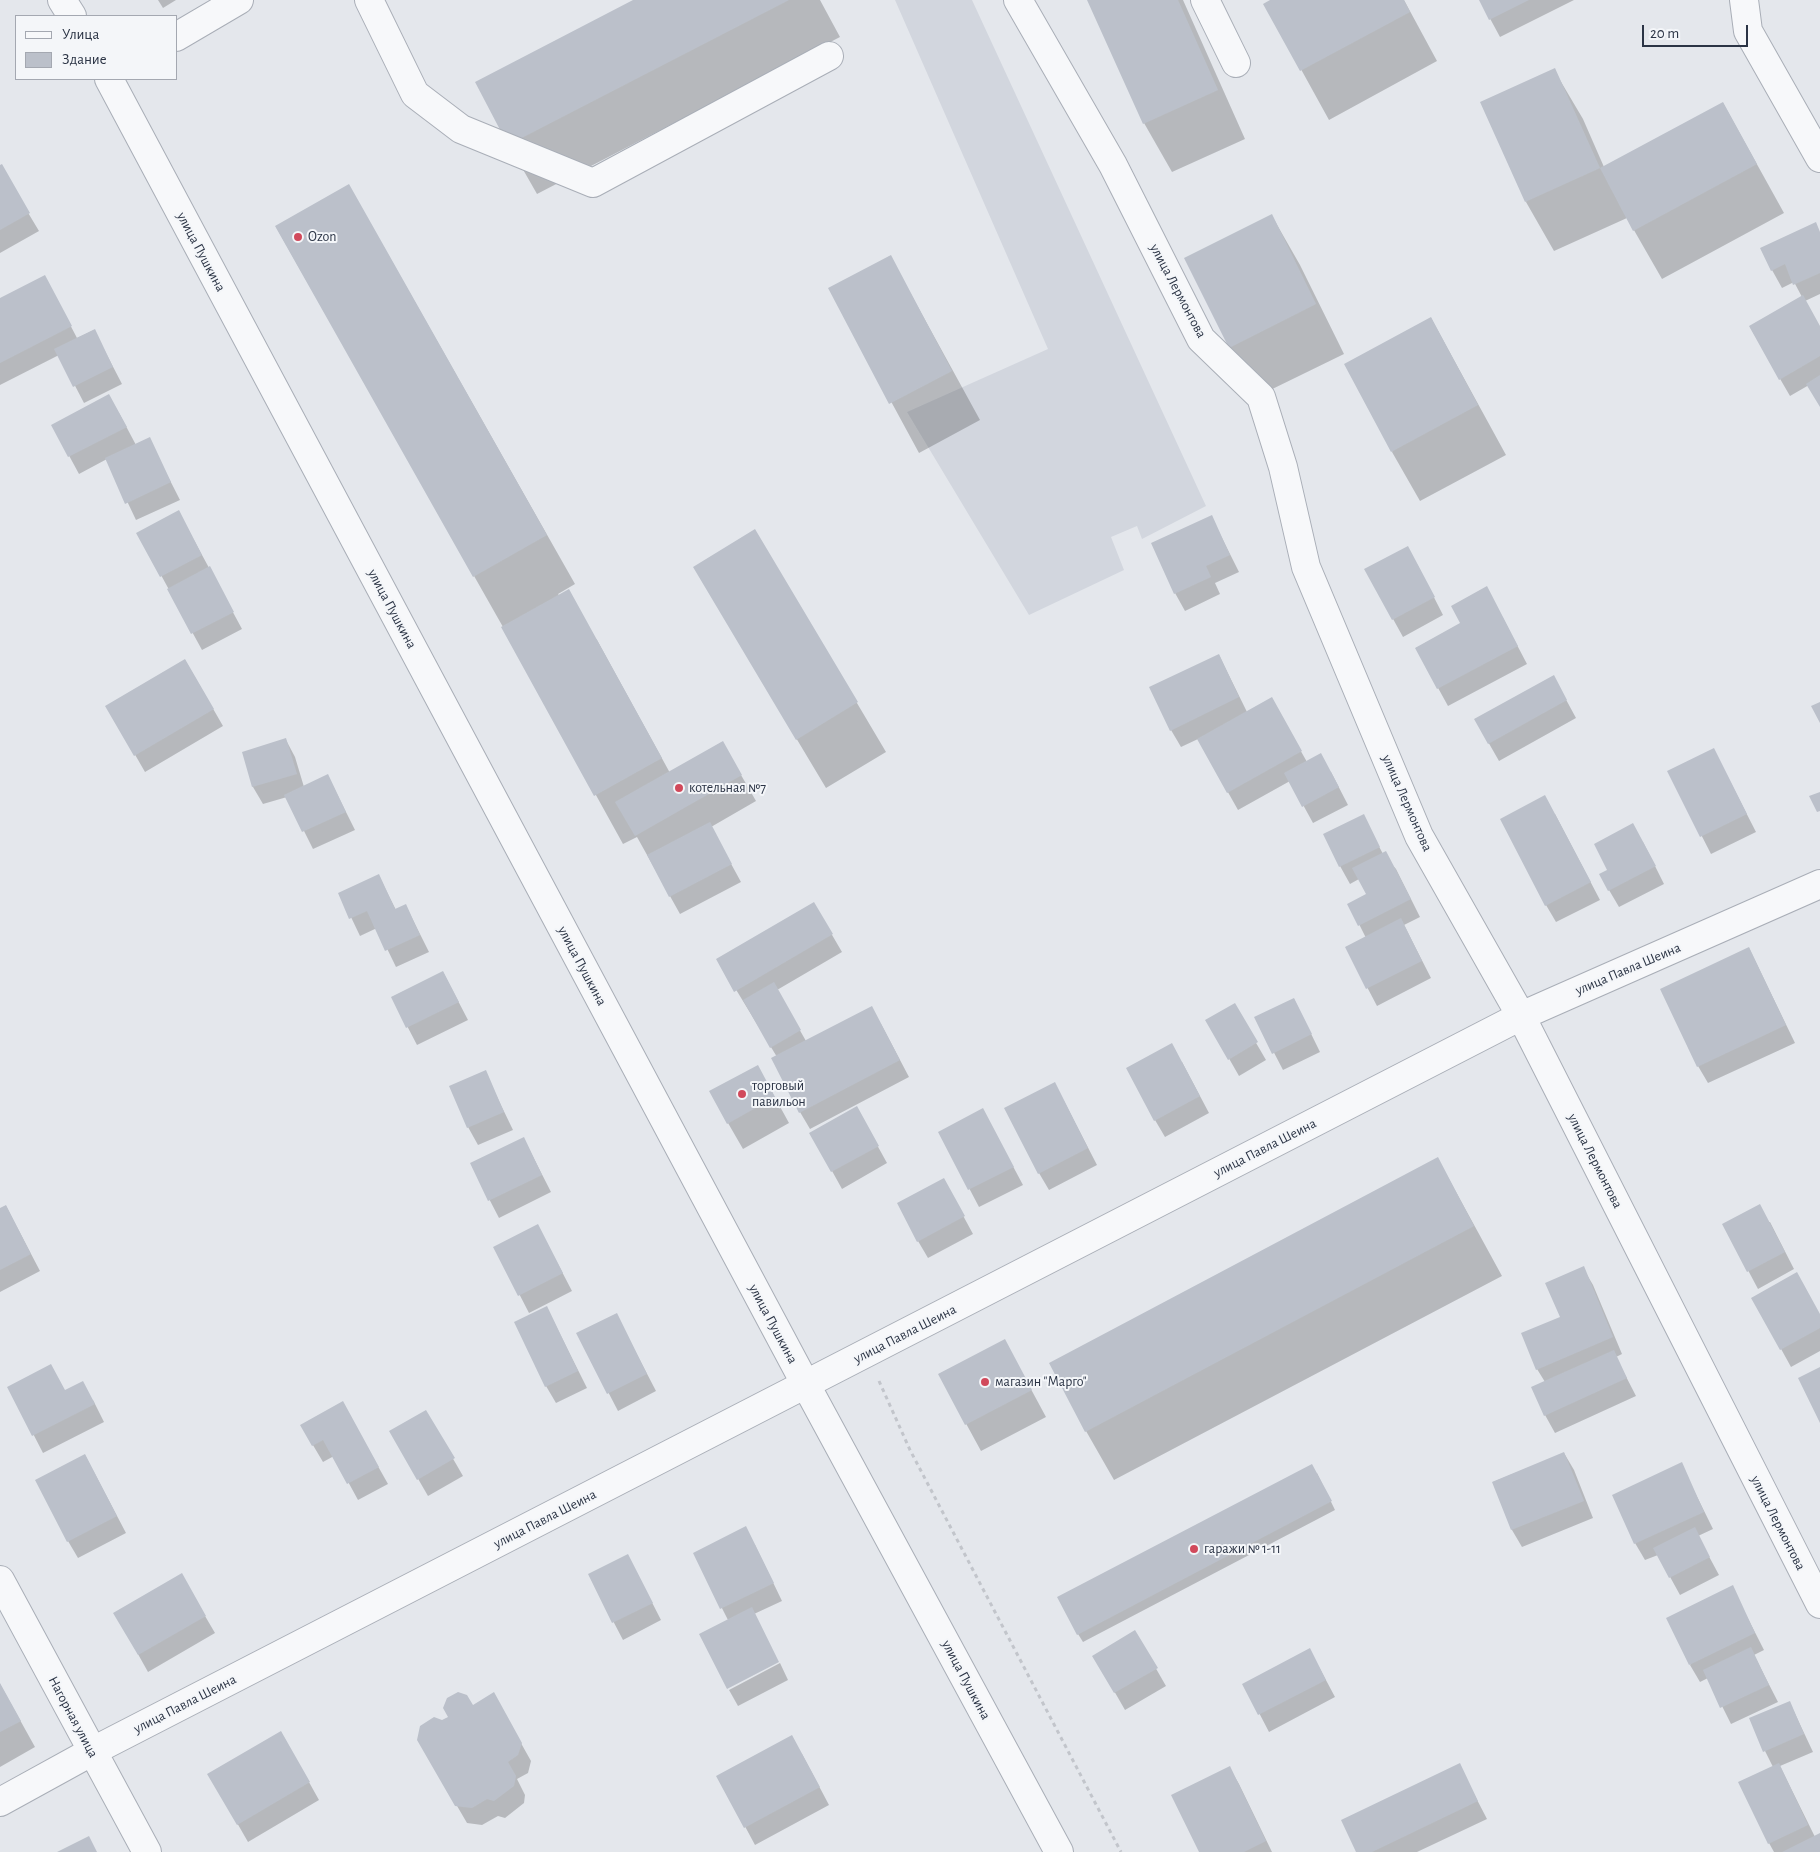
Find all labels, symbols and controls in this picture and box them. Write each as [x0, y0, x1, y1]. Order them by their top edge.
legend [15, 15, 178, 80]
scale bar [1645, 15, 1751, 47]
text: 20 m [1650, 26, 1679, 41]
text: Улица [62, 27, 99, 42]
text: Здание [62, 52, 107, 67]
street label: улица Пушкина [173, 209, 229, 295]
place label: Ozon [308, 229, 336, 245]
marker: Ozon [292, 231, 304, 243]
street label: улица Лермонтова [1146, 241, 1210, 341]
street label: улица Пушкина [364, 566, 420, 652]
street label: улица Лермонтова [1378, 752, 1436, 854]
place label: котельная №7 [689, 780, 766, 796]
marker: котельная №7 [673, 782, 685, 794]
street label: улица Пушкина [554, 923, 610, 1009]
street label: улица Павла Шеина [1573, 939, 1683, 999]
place label: торговый павильон [752, 1078, 806, 1110]
marker: торговый павильон [736, 1088, 748, 1100]
street label: улица Лермонтова [1564, 1111, 1626, 1211]
street label: улица Павла Шеина [1211, 1115, 1319, 1181]
street label: улица Пушкина [745, 1281, 801, 1367]
street label: улица Павла Шеина [851, 1301, 959, 1367]
place label: магазин "Марго" [995, 1374, 1087, 1390]
marker: магазин "Марго" [979, 1376, 991, 1388]
street label: улица Лермонтова [1747, 1473, 1809, 1573]
street label: улица Павла Шеина [491, 1486, 599, 1552]
place label: гаражи № 1-11 [1204, 1541, 1281, 1557]
marker: гаражи № 1-11 [1188, 1543, 1200, 1555]
street label: улица Пушкина [938, 1637, 994, 1723]
street label: улица Павла Шеина [131, 1671, 239, 1737]
street label: Нагорная улица [44, 1673, 102, 1761]

